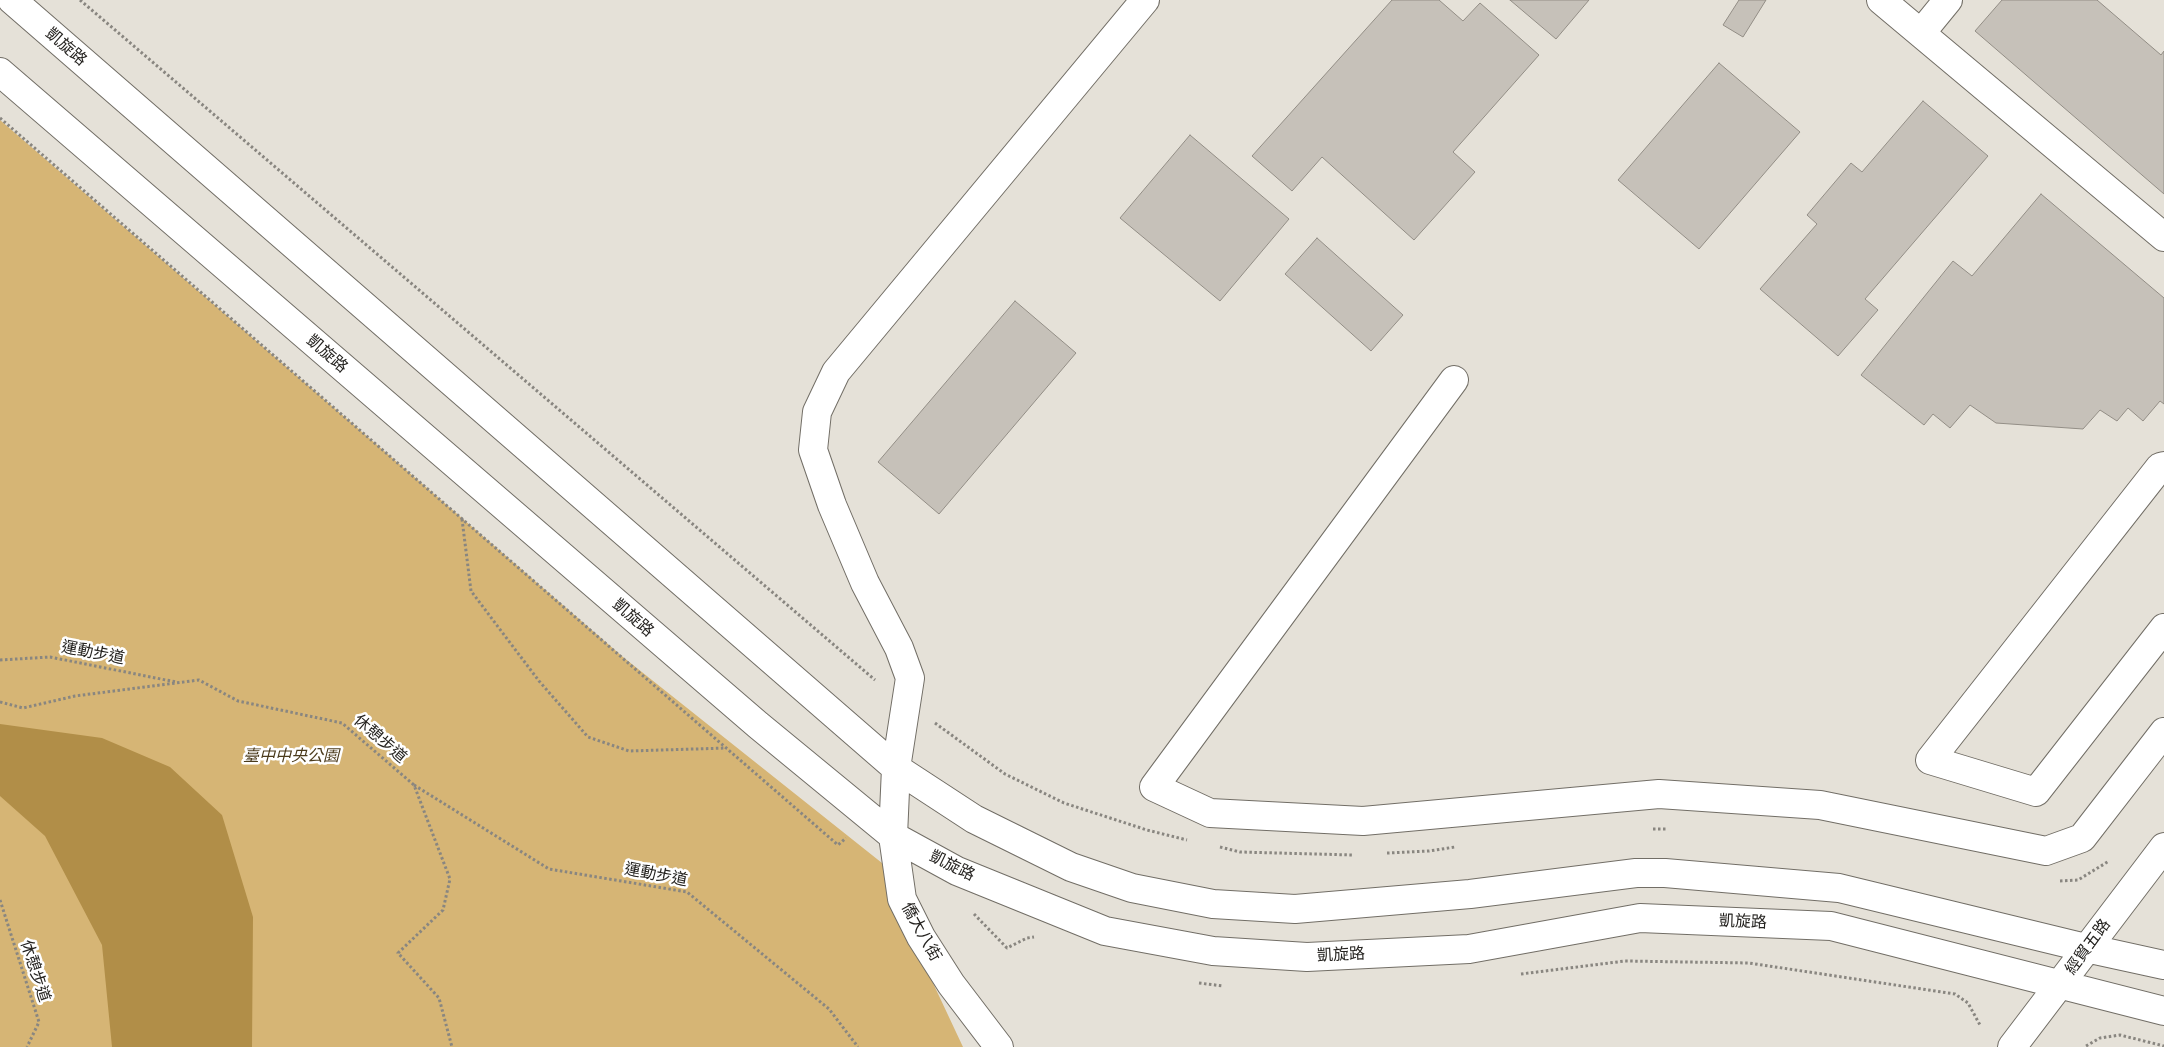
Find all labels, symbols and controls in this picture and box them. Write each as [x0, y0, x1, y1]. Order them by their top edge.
street label: 凱旋路 [42, 24, 90, 70]
street label: 凱旋路 [303, 331, 351, 377]
street label: 凱旋路 [609, 595, 657, 641]
street label: 運動步道 [60, 637, 126, 669]
street label: 休憩步道 [350, 711, 410, 767]
park label: 臺中中央公園 [243, 746, 339, 766]
street label: 凱旋路 [926, 847, 978, 885]
street label: 運動步道 [623, 859, 689, 891]
street label: 僑大八街 [897, 899, 945, 965]
street label: 凱旋路 [1719, 912, 1767, 932]
street label: 經貿五路 [2061, 915, 2115, 979]
street label: 休憩步道 [16, 938, 54, 1004]
street label: 凱旋路 [1317, 944, 1365, 966]

